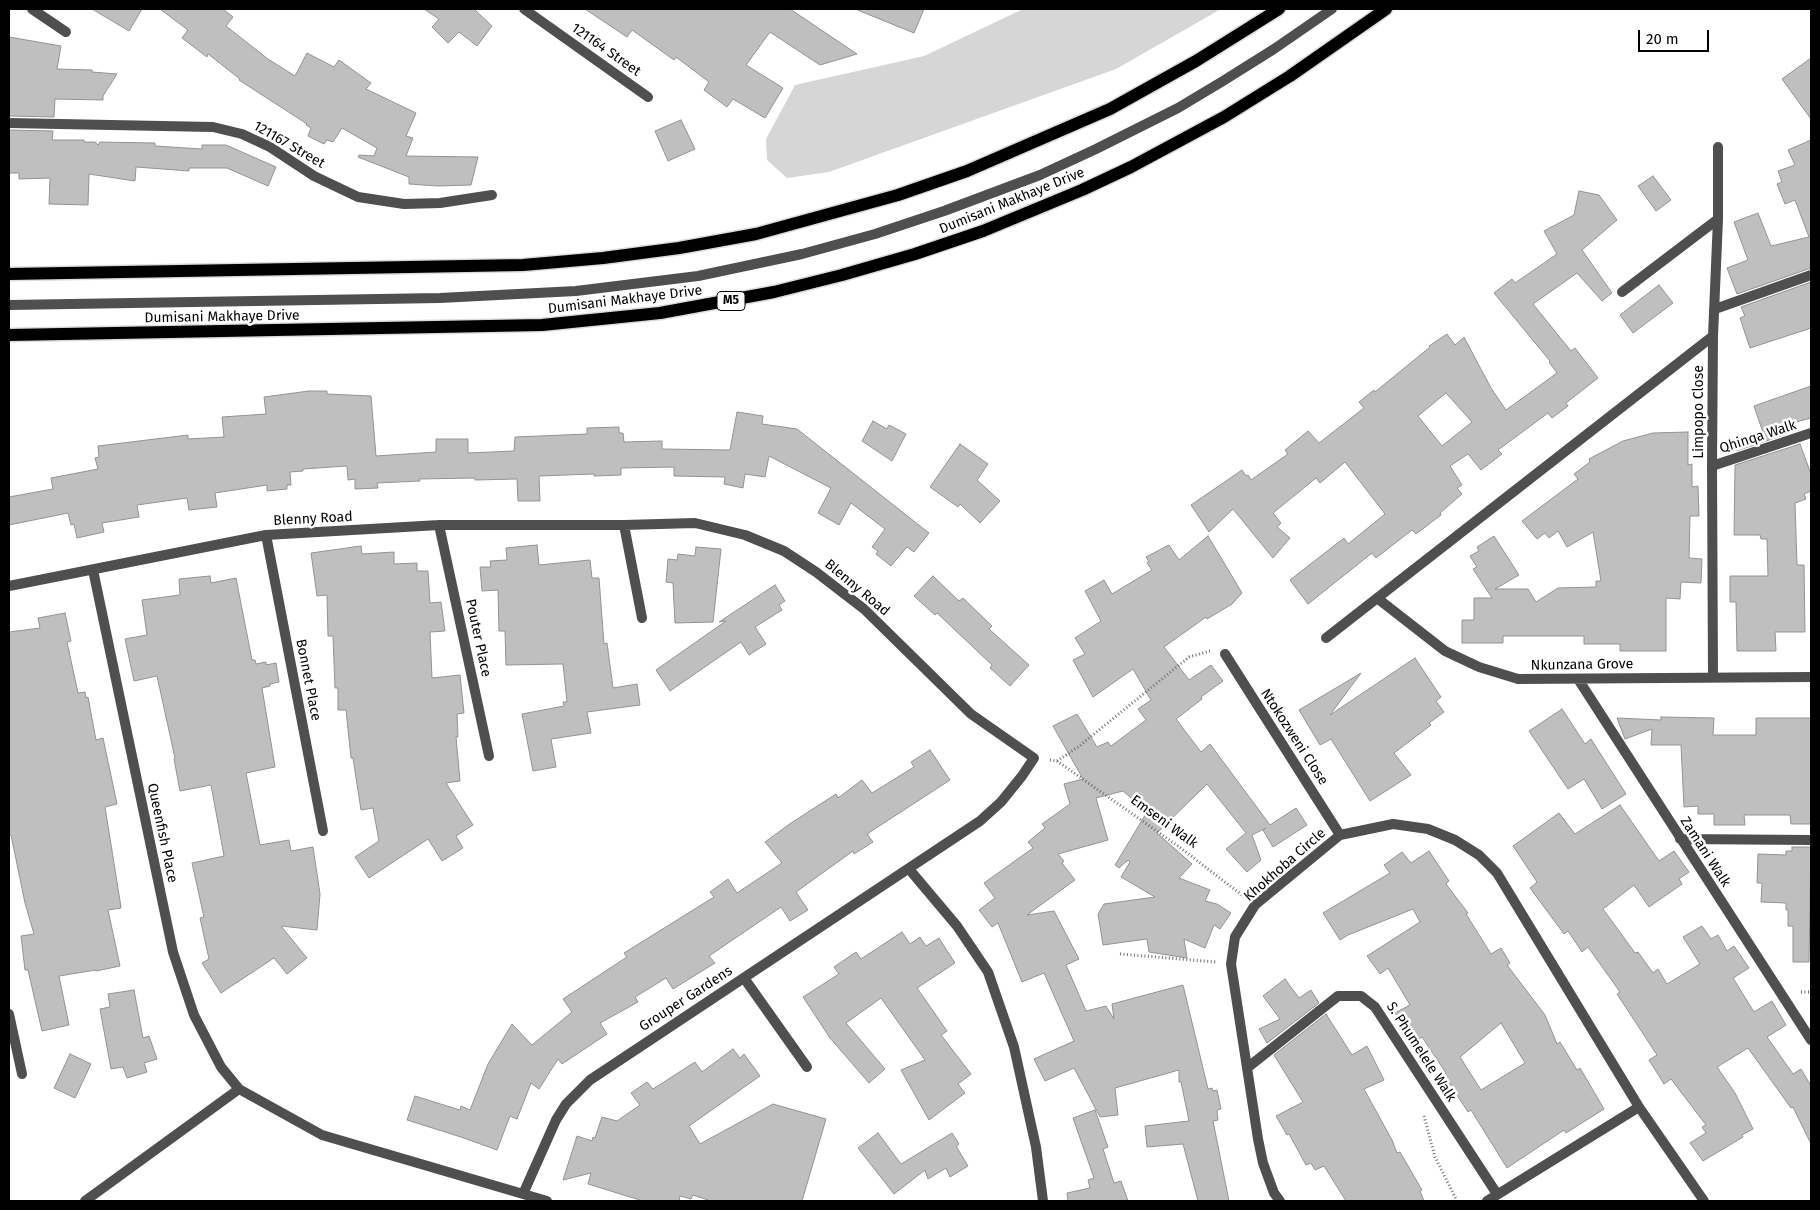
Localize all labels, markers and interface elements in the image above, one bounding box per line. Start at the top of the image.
street label: 121164 Street [568,20,644,80]
scale bar [1640,20,1711,52]
text: 20 m [1646,30,1679,48]
street label: 121167 Street [250,118,328,172]
street label: Dumisani Makhaye Drive [937,164,1087,238]
street label: Dumisani Makhaye Drive [547,282,703,318]
road number: M5 [717,292,745,310]
street label: Dumisani Makhaye Drive [144,307,300,327]
street label: Limpopo Close [1691,365,1707,459]
street label: Qhinqa Walk [1718,417,1798,457]
street label: Blenny Road [273,509,353,529]
street label: Blenny Road [821,556,893,620]
street label: Pouter Place [462,597,494,679]
street label: Bonnet Place [292,638,324,722]
street label: Nkunzana Grove [1531,656,1633,674]
street label: Ntokozweni Close [1257,686,1331,788]
street label: Queenfish Place [143,782,181,884]
street label: Emseni Walk [1127,792,1201,852]
street label: Zamani Walk [1676,814,1734,890]
street label: Khokhoba Circle [1241,825,1329,905]
street label: Grouper Gardens [636,963,736,1035]
street label: S. Phumelele Walk [1383,999,1459,1105]

